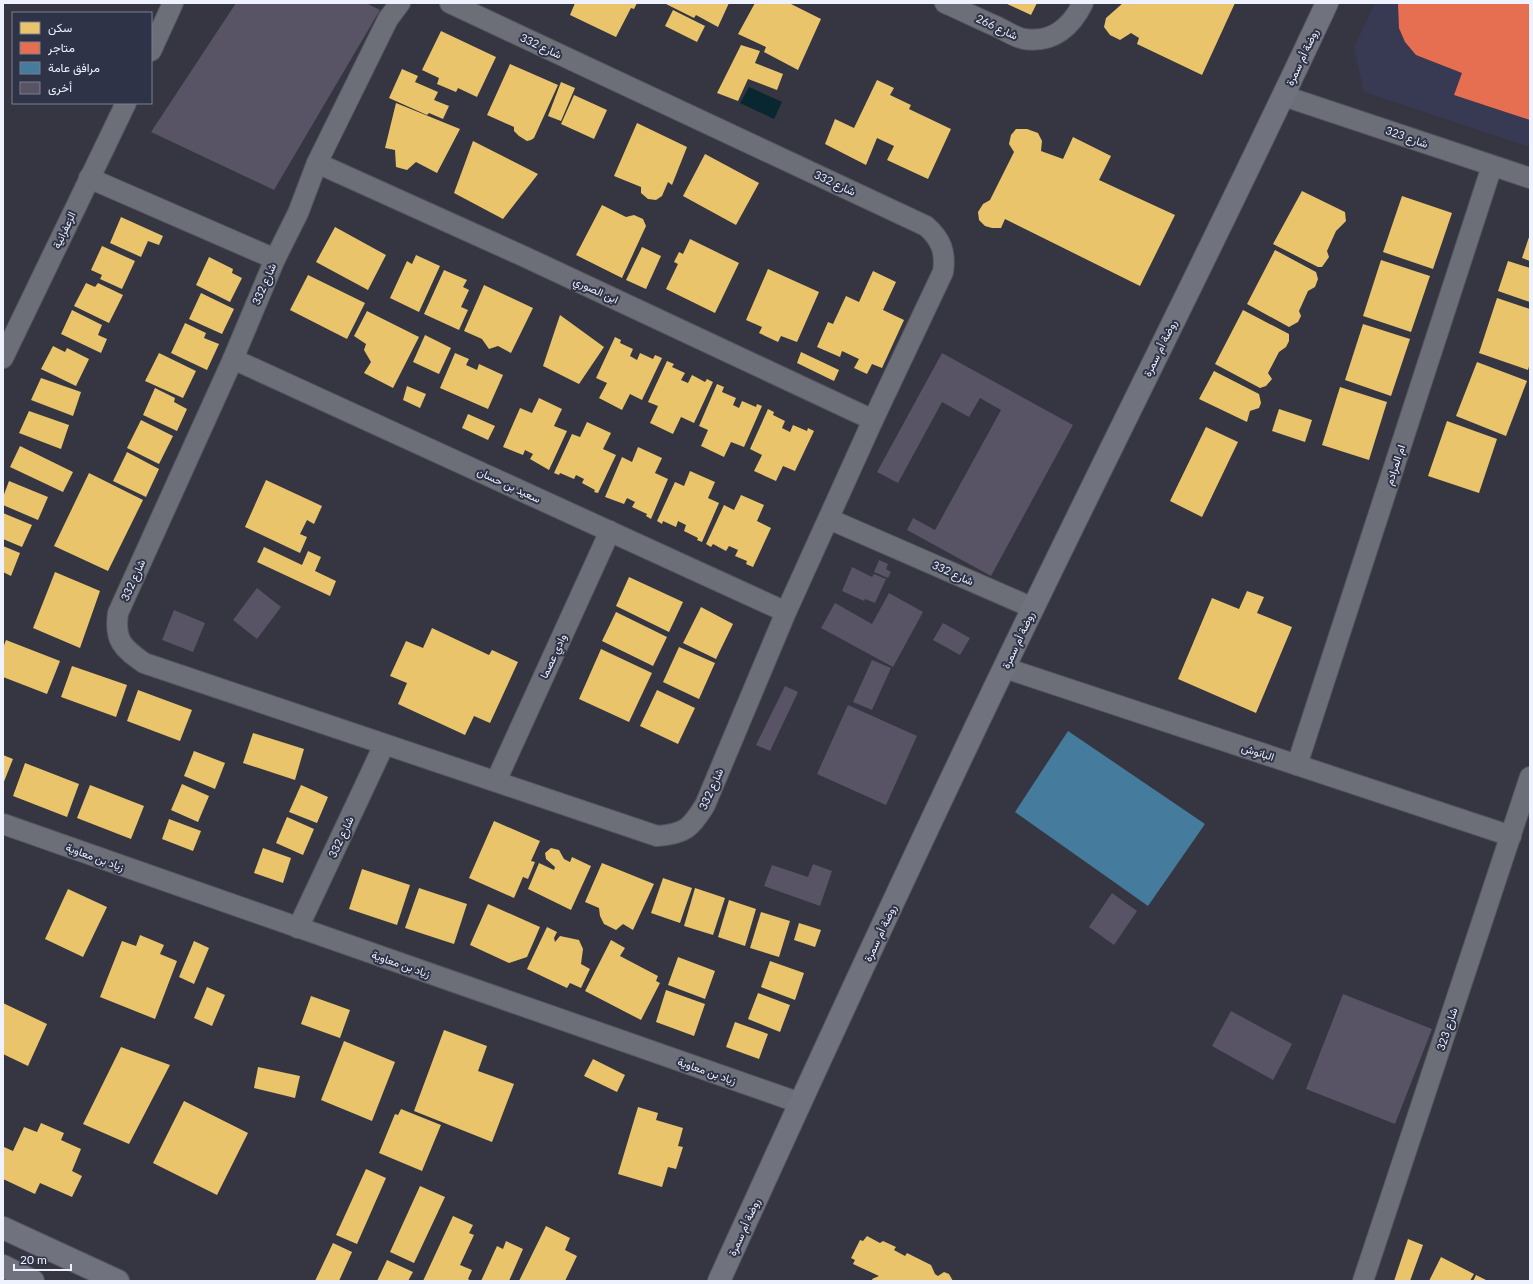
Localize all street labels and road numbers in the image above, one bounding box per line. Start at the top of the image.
street label: شارع 266 [974,11,1020,44]
street label: روضة أم سمرة [1283,26,1322,88]
street label: شارع 332 [518,30,564,63]
street label: شارع 323 [1384,123,1430,152]
street label: شارع 332 [812,167,858,200]
street label: الزعفرانية [49,209,79,251]
street label: شارع 332 [249,261,280,307]
street label: ابن الصوري [570,273,621,309]
street label: روضة أم سمرة [1140,317,1181,379]
street label: ام المرادم [1382,443,1409,487]
street label: سعيد بن حسان [475,464,543,506]
street label: شارع 332 [118,557,149,603]
street label: شارع 332 [930,558,976,589]
street label: روضة أم سمرة [999,609,1038,671]
street label: وادي عصما [537,631,572,682]
street label: البانوش [1240,740,1276,764]
street label: شارع 332 [696,766,727,812]
street label: شارع 332 [325,814,358,860]
street label: زياد بن معاوية [64,840,126,874]
street label: روضة أم سمرة [861,902,900,964]
street label: زياد بن معاوية [370,947,432,981]
street label: شارع 323 [1434,1006,1462,1052]
street label: زياد بن معاوية [676,1054,738,1088]
street label: روضة أم سمرة [725,1196,764,1258]

